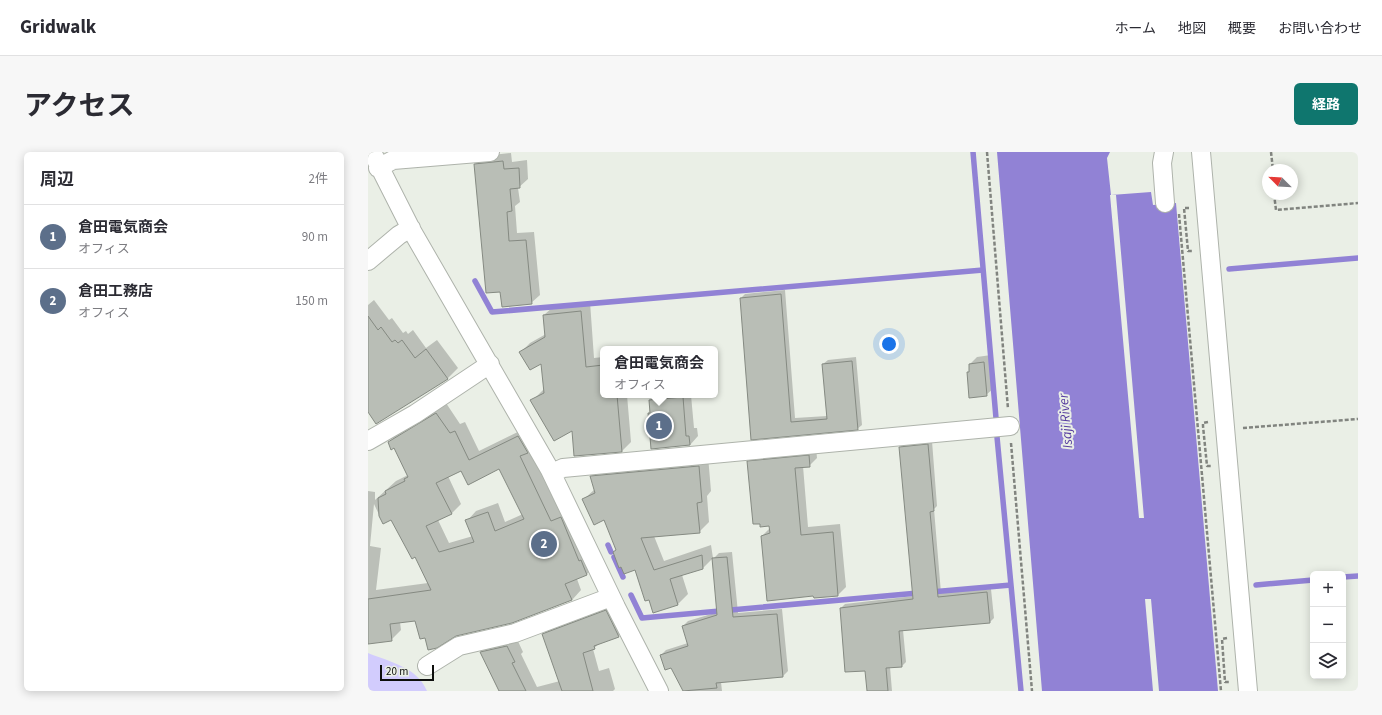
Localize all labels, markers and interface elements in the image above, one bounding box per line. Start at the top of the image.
text: Gridwalk [20,14,96,41]
text: ホーム [1114,19,1156,39]
text: 地図 [1178,19,1206,39]
text: 概要 [1228,19,1256,39]
text: お問い合わせ [1278,19,1362,39]
button: 経路 [1294,83,1358,125]
text: アクセス [24,86,135,126]
north arrow [1262,164,1298,200]
text: 周辺 [40,168,74,192]
text: 2件 [309,170,328,188]
text: 倉田電気商会 [78,217,168,238]
text: 1 [50,228,56,246]
text: 90 m [302,228,328,246]
text: オフィス [78,240,130,258]
text: 倉田工務店 [78,281,153,302]
text: 2 [50,292,56,310]
text: 150 m [295,292,328,310]
text: オフィス [78,304,130,322]
your location [879,334,899,354]
popup [600,346,718,398]
text: 倉田電気商会 [614,353,704,374]
text: オフィス [614,376,666,394]
water label: Isaji River [1054,391,1078,449]
pin: 1 [646,411,672,441]
pin: 2 [531,529,557,559]
map controls [1310,571,1346,679]
button: + [1310,571,1346,607]
button: − [1310,607,1346,643]
button: layers [1310,643,1346,679]
scale bar [380,663,434,682]
text: 20 m [386,664,408,679]

